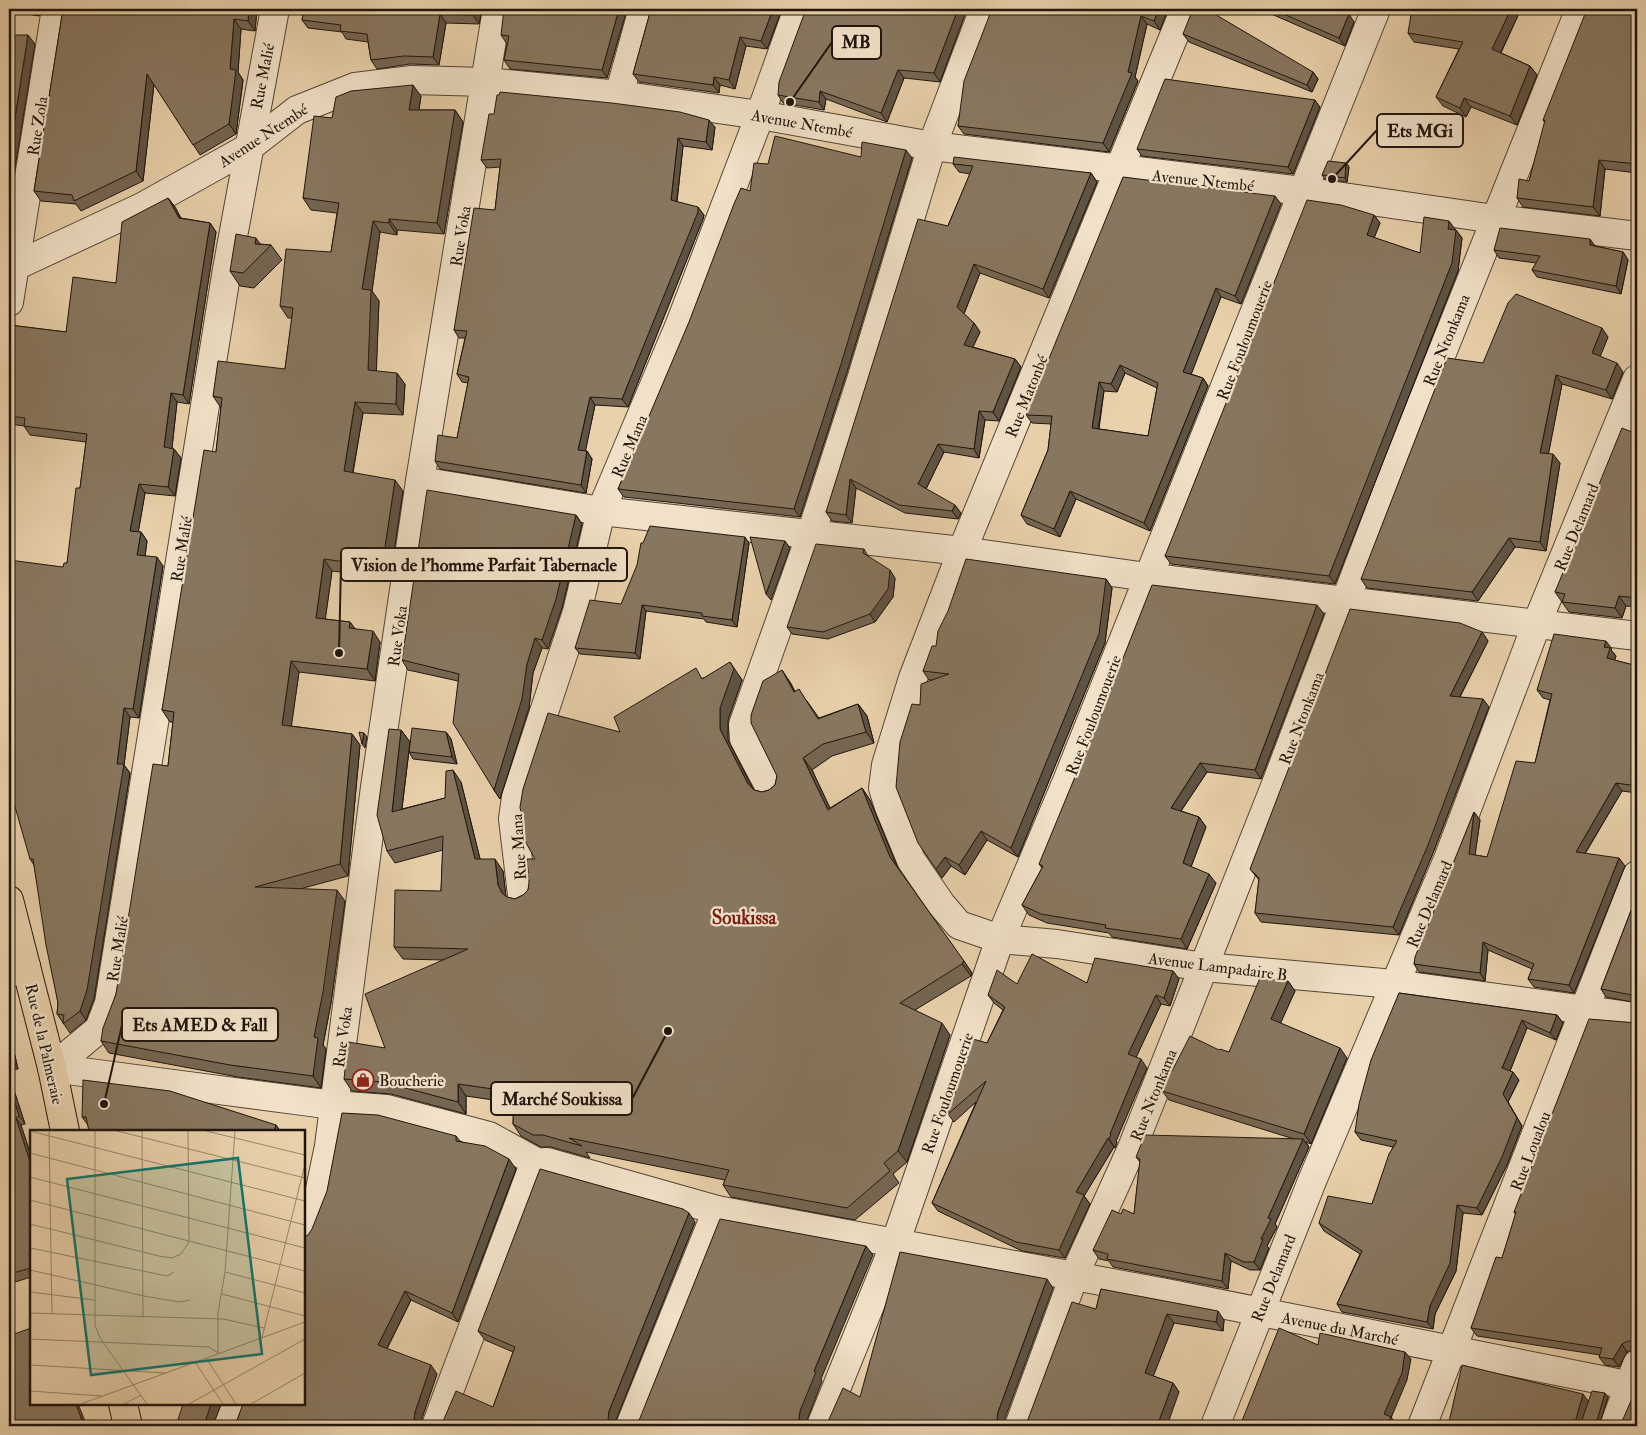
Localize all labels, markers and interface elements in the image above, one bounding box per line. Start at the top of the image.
callout: MB [832,26,881,59]
text: MB [840,31,871,54]
street label: Rue Malié [247,41,279,111]
street label: Rue Zola [23,95,53,157]
street label: Avenue Ntembé [214,99,312,173]
street label: Avenue Ntembé [749,105,854,143]
callout: Ets MGi [1377,114,1463,147]
text: Ets MGi [1387,120,1453,143]
street label: Avenue Ntembé [1150,166,1255,196]
street label: Rue Voka [446,204,476,268]
street label: Rue Fouloumouerie [1213,277,1277,403]
street label: Rue Ntonkama [1419,291,1475,389]
street label: Rue Matonbé [1001,352,1053,441]
street label: Rue Mana [608,412,652,481]
street label: Rue Delamard [1550,481,1604,574]
street label: Rue Malié [167,514,197,584]
callout: Vision de l'homme Parfait Tabernacle [341,548,627,581]
text: Vision de l'homme Parfait Tabernacle [350,554,618,577]
street label: Rue Voka [384,604,412,668]
street label: Rue Fouloumouerie [1062,652,1126,778]
street label: Rue Ntonkama [1275,669,1329,768]
street label: Rue Mana [507,813,531,881]
street label: Rue Delamard [1403,858,1457,951]
district label: Soukissa [712,906,777,930]
street label: Rue Malié [103,914,133,984]
street label: Avenue Lampadaire B [1146,948,1289,986]
street label: Rue de la Palmeraie [20,982,68,1107]
street label: Rue Voka [329,1005,357,1069]
callout: Ets AMED & Fall [122,1008,278,1041]
text: Ets AMED & Fall [132,1014,268,1037]
street label: Rue Fouloumouerie [918,1030,978,1157]
street label: Rue Ntonkama [1126,1046,1182,1144]
shop icon: Boucherie [351,1068,375,1092]
place label: Boucherie [379,1071,444,1091]
callout: Marché Soukissa [491,1082,632,1115]
text: Marché Soukissa [501,1088,623,1111]
street label: Rue Loualou [1507,1109,1555,1194]
inset map [30,1130,305,1405]
street label: Rue Delamard [1247,1232,1301,1325]
street label: Avenue du Marché [1279,1308,1400,1350]

